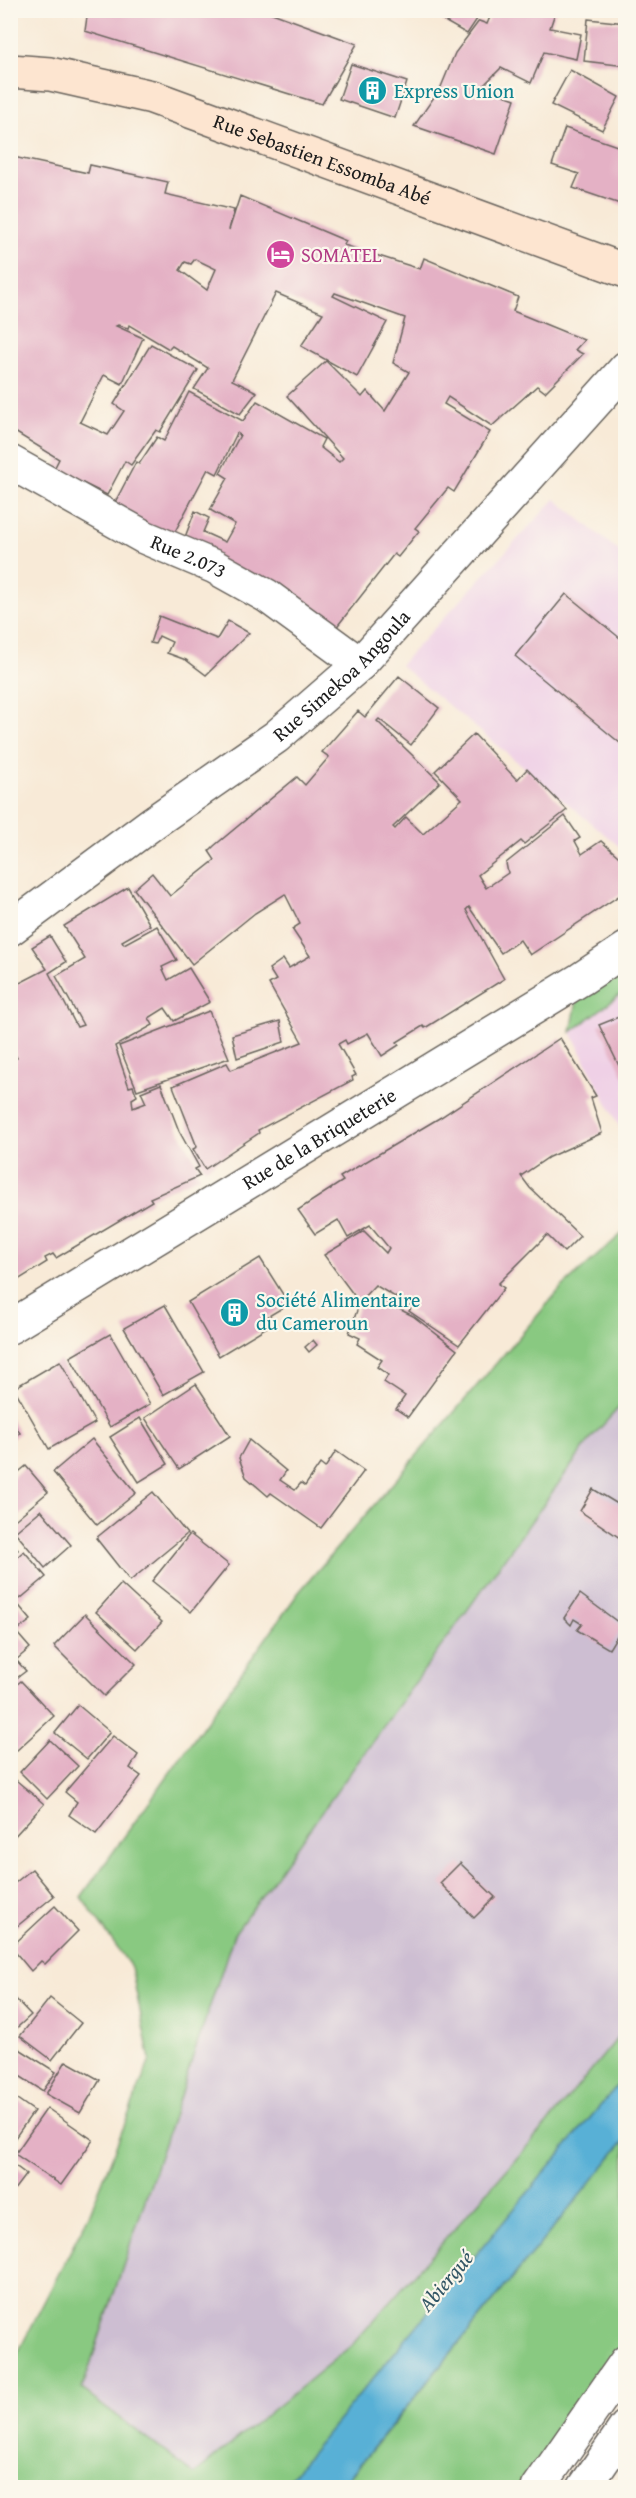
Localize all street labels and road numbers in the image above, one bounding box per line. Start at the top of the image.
street label: Rue Sebastien Essomba Abé [210,106,435,212]
street label: Rue 2.073 [147,527,232,585]
street label: Rue Simekoa Angoula [266,602,417,748]
street label: Rue de la Briqueterie [236,1080,401,1196]

